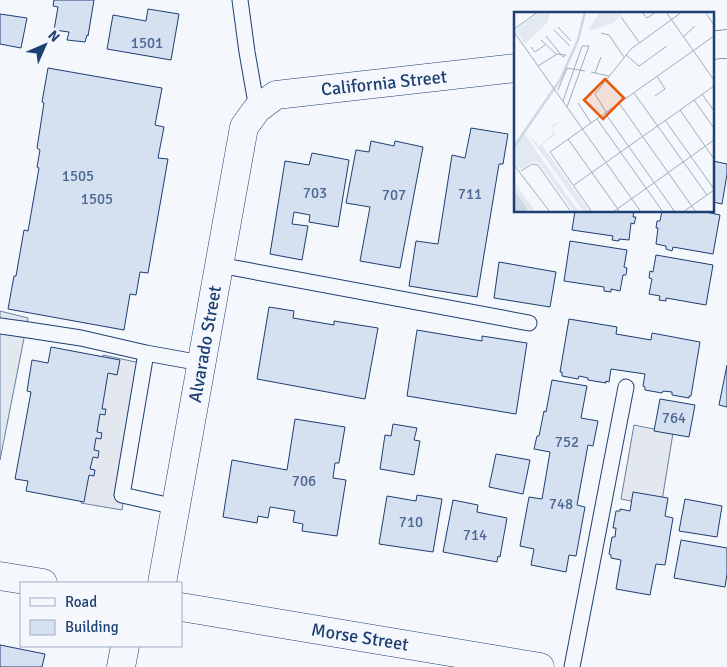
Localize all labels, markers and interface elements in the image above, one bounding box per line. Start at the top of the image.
inset map [514,12,714,212]
north arrow [20,20,70,70]
text: N [44,27,63,46]
house number: 1501 [131,34,163,52]
street label: California Street [320,65,448,101]
house number: 1505 [62,167,94,185]
house number: 703 [303,184,327,202]
house number: 711 [458,185,482,203]
house number: 707 [382,186,406,204]
house number: 1505 [81,190,113,208]
street label: Alvarado Street [184,284,226,404]
house number: 764 [662,409,686,427]
house number: 752 [555,433,579,451]
house number: 706 [292,472,316,490]
house number: 748 [549,495,573,513]
house number: 710 [399,513,423,531]
house number: 714 [463,526,487,544]
legend [20,582,182,647]
text: Road [65,593,97,611]
text: Building [65,618,119,636]
street label: Morse Street [310,618,410,656]

